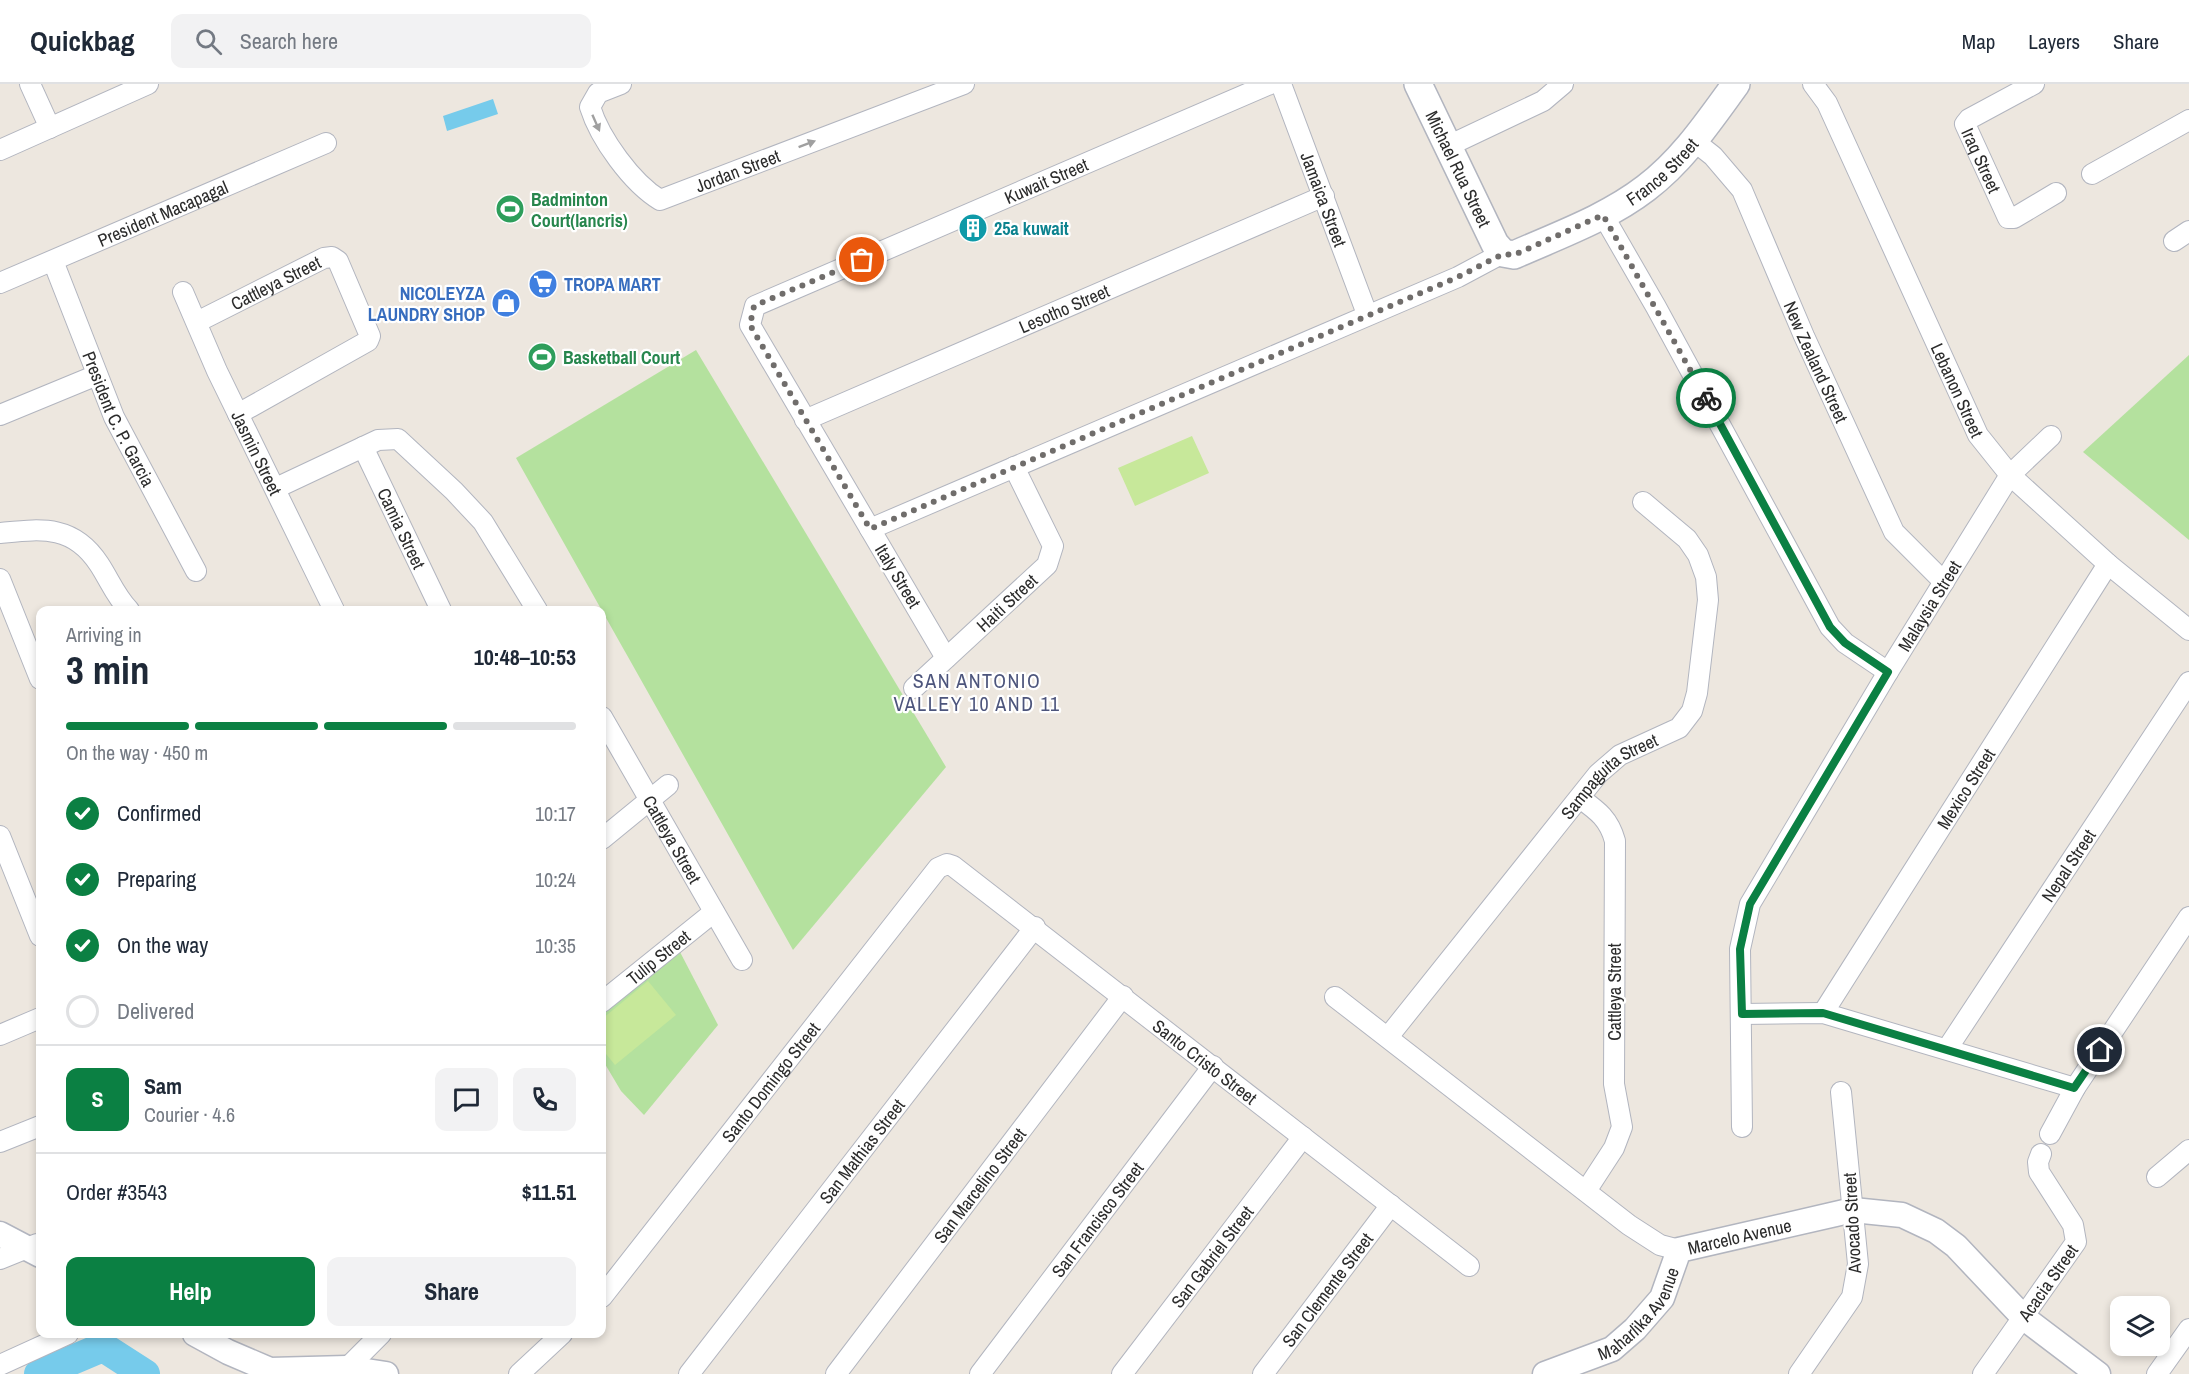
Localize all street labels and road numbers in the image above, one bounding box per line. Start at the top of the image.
street label: Michael Rua Street [1420,106,1497,231]
street label: Iraq Street [1956,124,2007,197]
street label: France Street [1621,133,1703,211]
street label: Jordan Street [692,143,783,198]
street label: Jamaica Street [1295,148,1353,250]
street label: Kuwait Street [1000,151,1092,210]
street label: President Macapagal [94,174,232,252]
street label: Cattleya Street [226,249,325,316]
street label: Lesotho Street [1015,278,1113,339]
street label: New Zealand Street [1778,297,1854,426]
street label: Lebanon Street [1925,339,1990,441]
street label: President C. P. Garcia [77,347,161,491]
street label: Jasmin Street [226,406,288,499]
street label: Camia Street [372,484,432,573]
street label: Italy Street [869,539,927,613]
street label: Malaysia Street [1891,556,1967,656]
street label: Haiti Street [971,568,1042,637]
street label: Sampaguita Street [1554,727,1662,824]
street label: Mexico Street [1931,743,2001,834]
street label: Cattleya Street [637,791,708,888]
street label: Nepal Street [2035,824,2101,907]
street label: Tulip Street [621,924,695,990]
street label: Cattleya Street [1602,943,1627,1041]
street label: Santo Cristo Street [1148,1013,1262,1110]
street label: Santo Domingo Street [715,1017,825,1147]
street label: San Mathias Street [813,1093,910,1209]
street label: San Marcelino Street [927,1122,1031,1248]
street label: San Francisco Street [1045,1156,1149,1282]
street label: Avocado Street [1837,1172,1867,1275]
street label: San Gabriel Street [1165,1200,1259,1313]
street label: Marcelo Avenue [1685,1212,1794,1260]
street label: San Clemente Street [1276,1227,1378,1352]
street label: Acacia Street [2011,1239,2083,1327]
street label: Maharlika Avenue [1594,1264,1684,1366]

